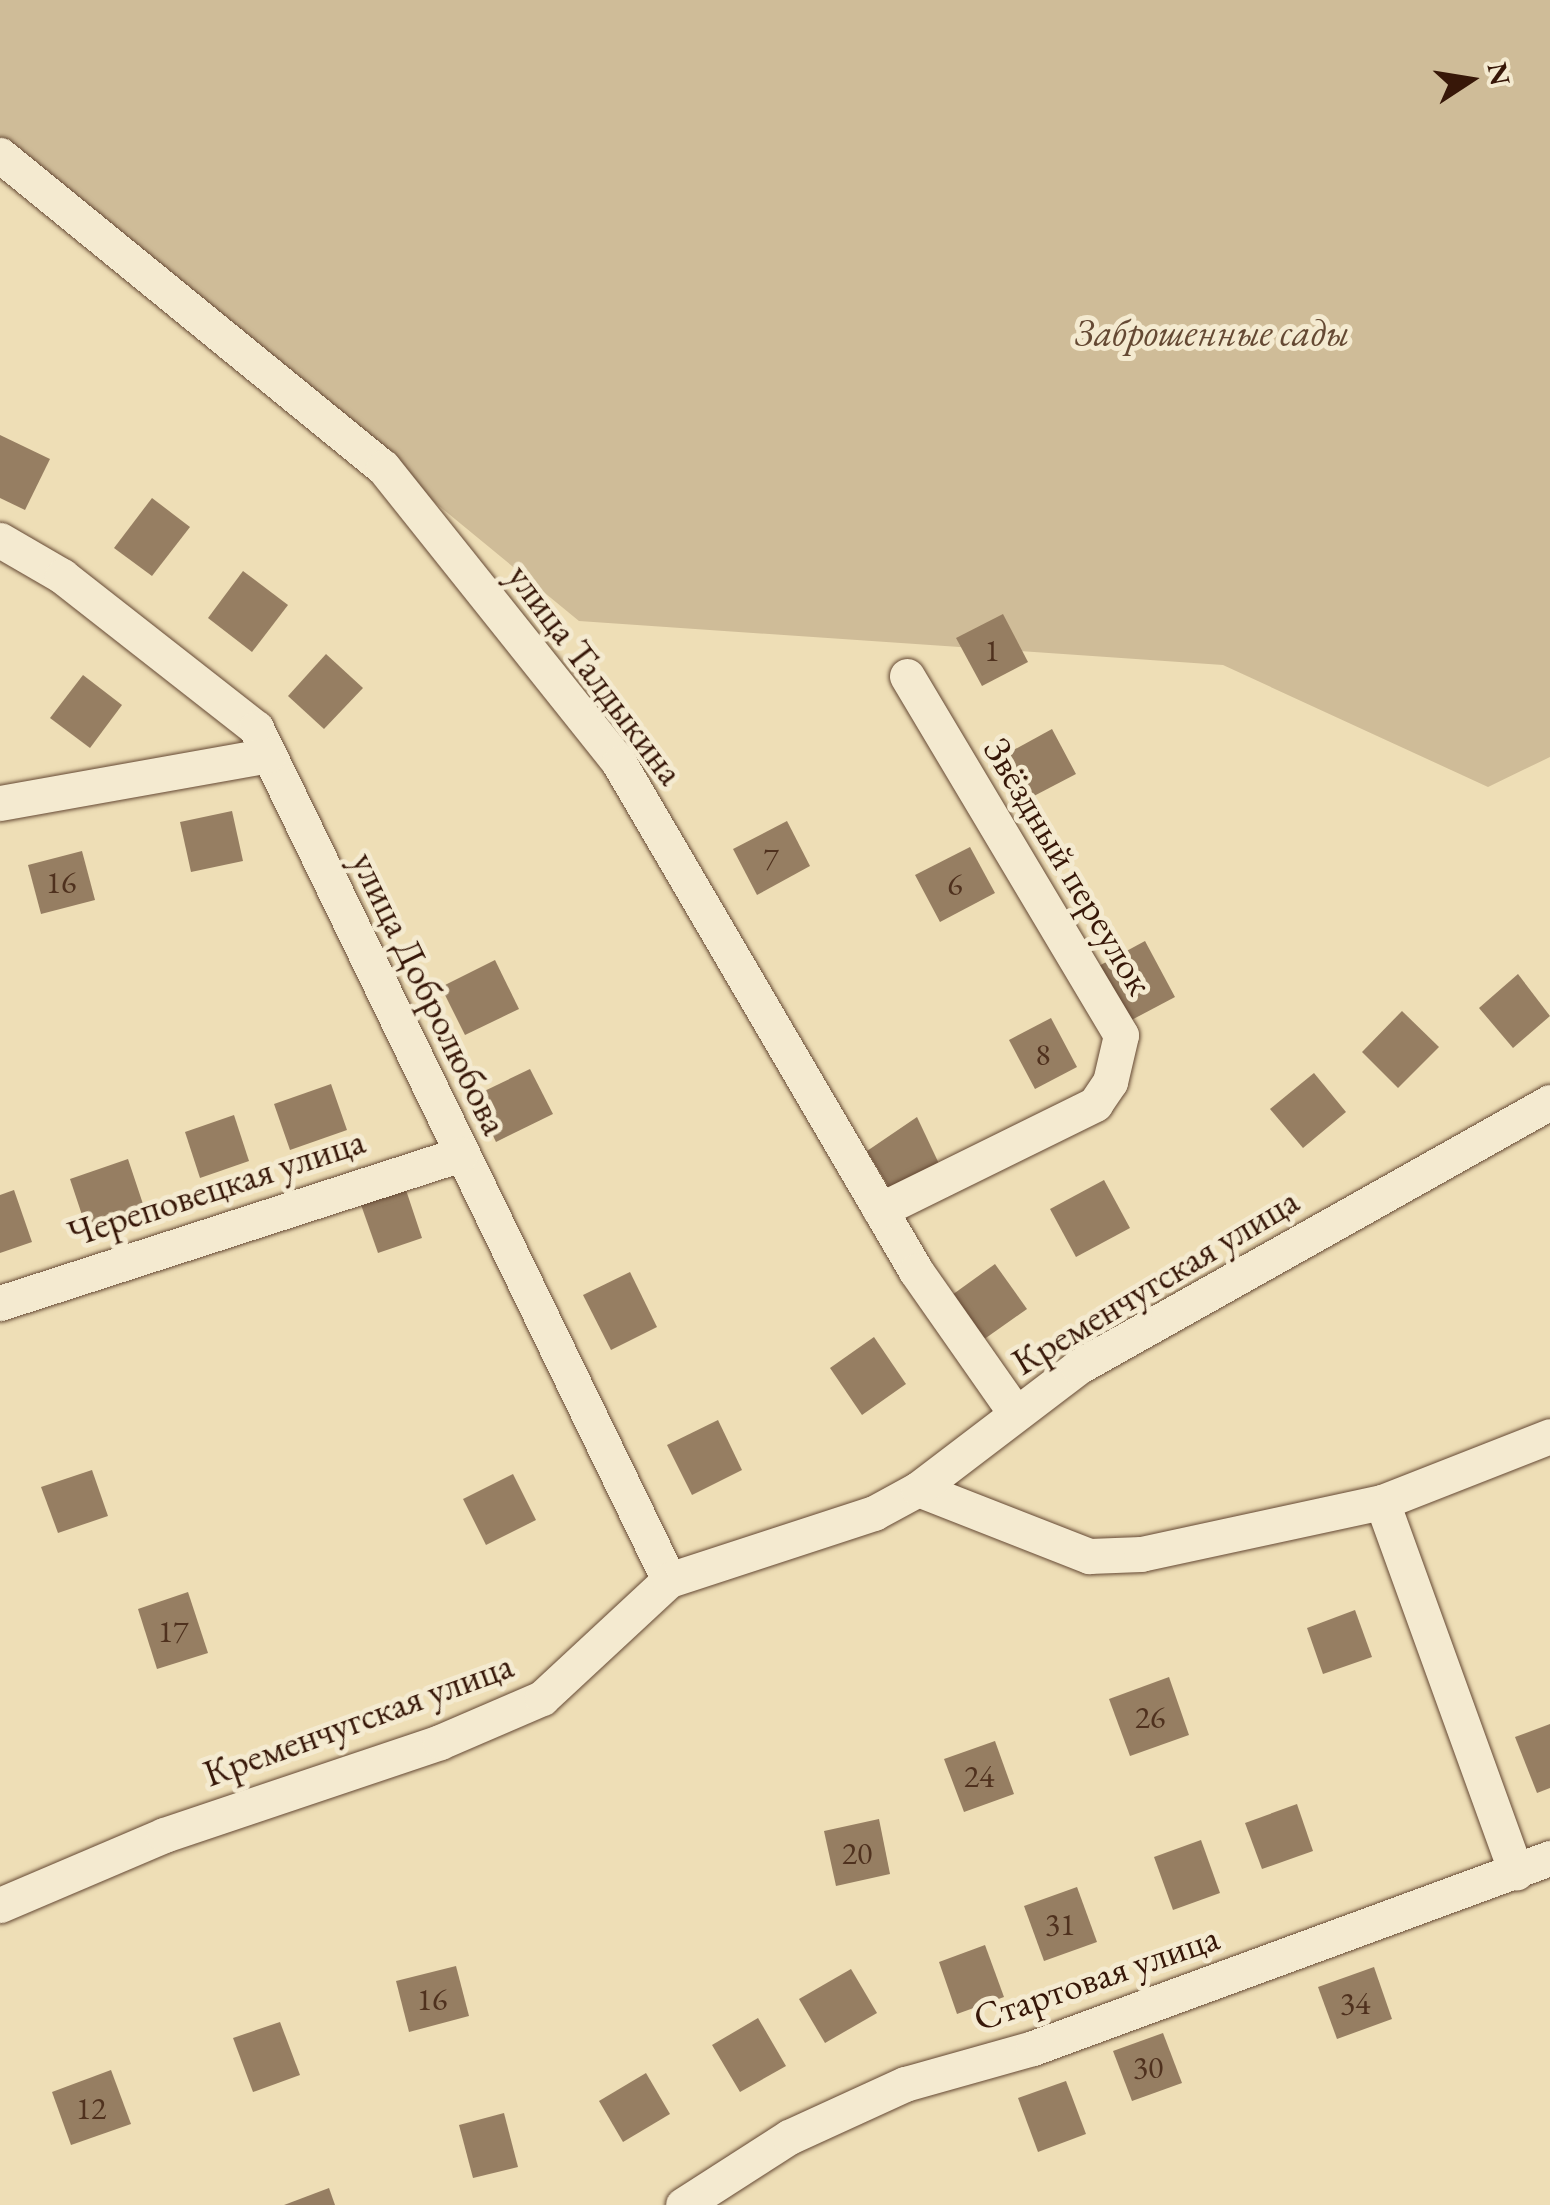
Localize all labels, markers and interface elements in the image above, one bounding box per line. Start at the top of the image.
north arrow [1420,30,1520,130]
text: N [1479,59,1519,89]
park label: Заброшенные сады [1074,309,1350,355]
street label: улица Талдыкина [498,554,694,794]
house number: 1 [984,631,1000,669]
street label: Звёздный переулок [974,729,1164,1003]
house number: 7 [763,839,779,877]
street label: улица Добролюбова [342,844,518,1142]
house number: 16 [46,863,76,901]
house number: 6 [947,865,963,903]
house number: 8 [1035,1035,1051,1073]
street label: Череповецкая улица [62,1117,370,1257]
street label: Кременчугская улица [1003,1177,1307,1385]
house number: 17 [158,1612,188,1650]
street label: Кременчугская улица [197,1642,519,1796]
house number: 26 [1135,1698,1165,1736]
house number: 24 [964,1757,994,1795]
house number: 20 [842,1834,872,1872]
house number: 31 [1045,1905,1075,1943]
street label: Стартовая улица [967,1914,1225,2040]
house number: 16 [417,1980,447,2018]
house number: 34 [1340,1984,1370,2022]
house number: 30 [1133,2048,1163,2086]
house number: 12 [76,2089,106,2127]

